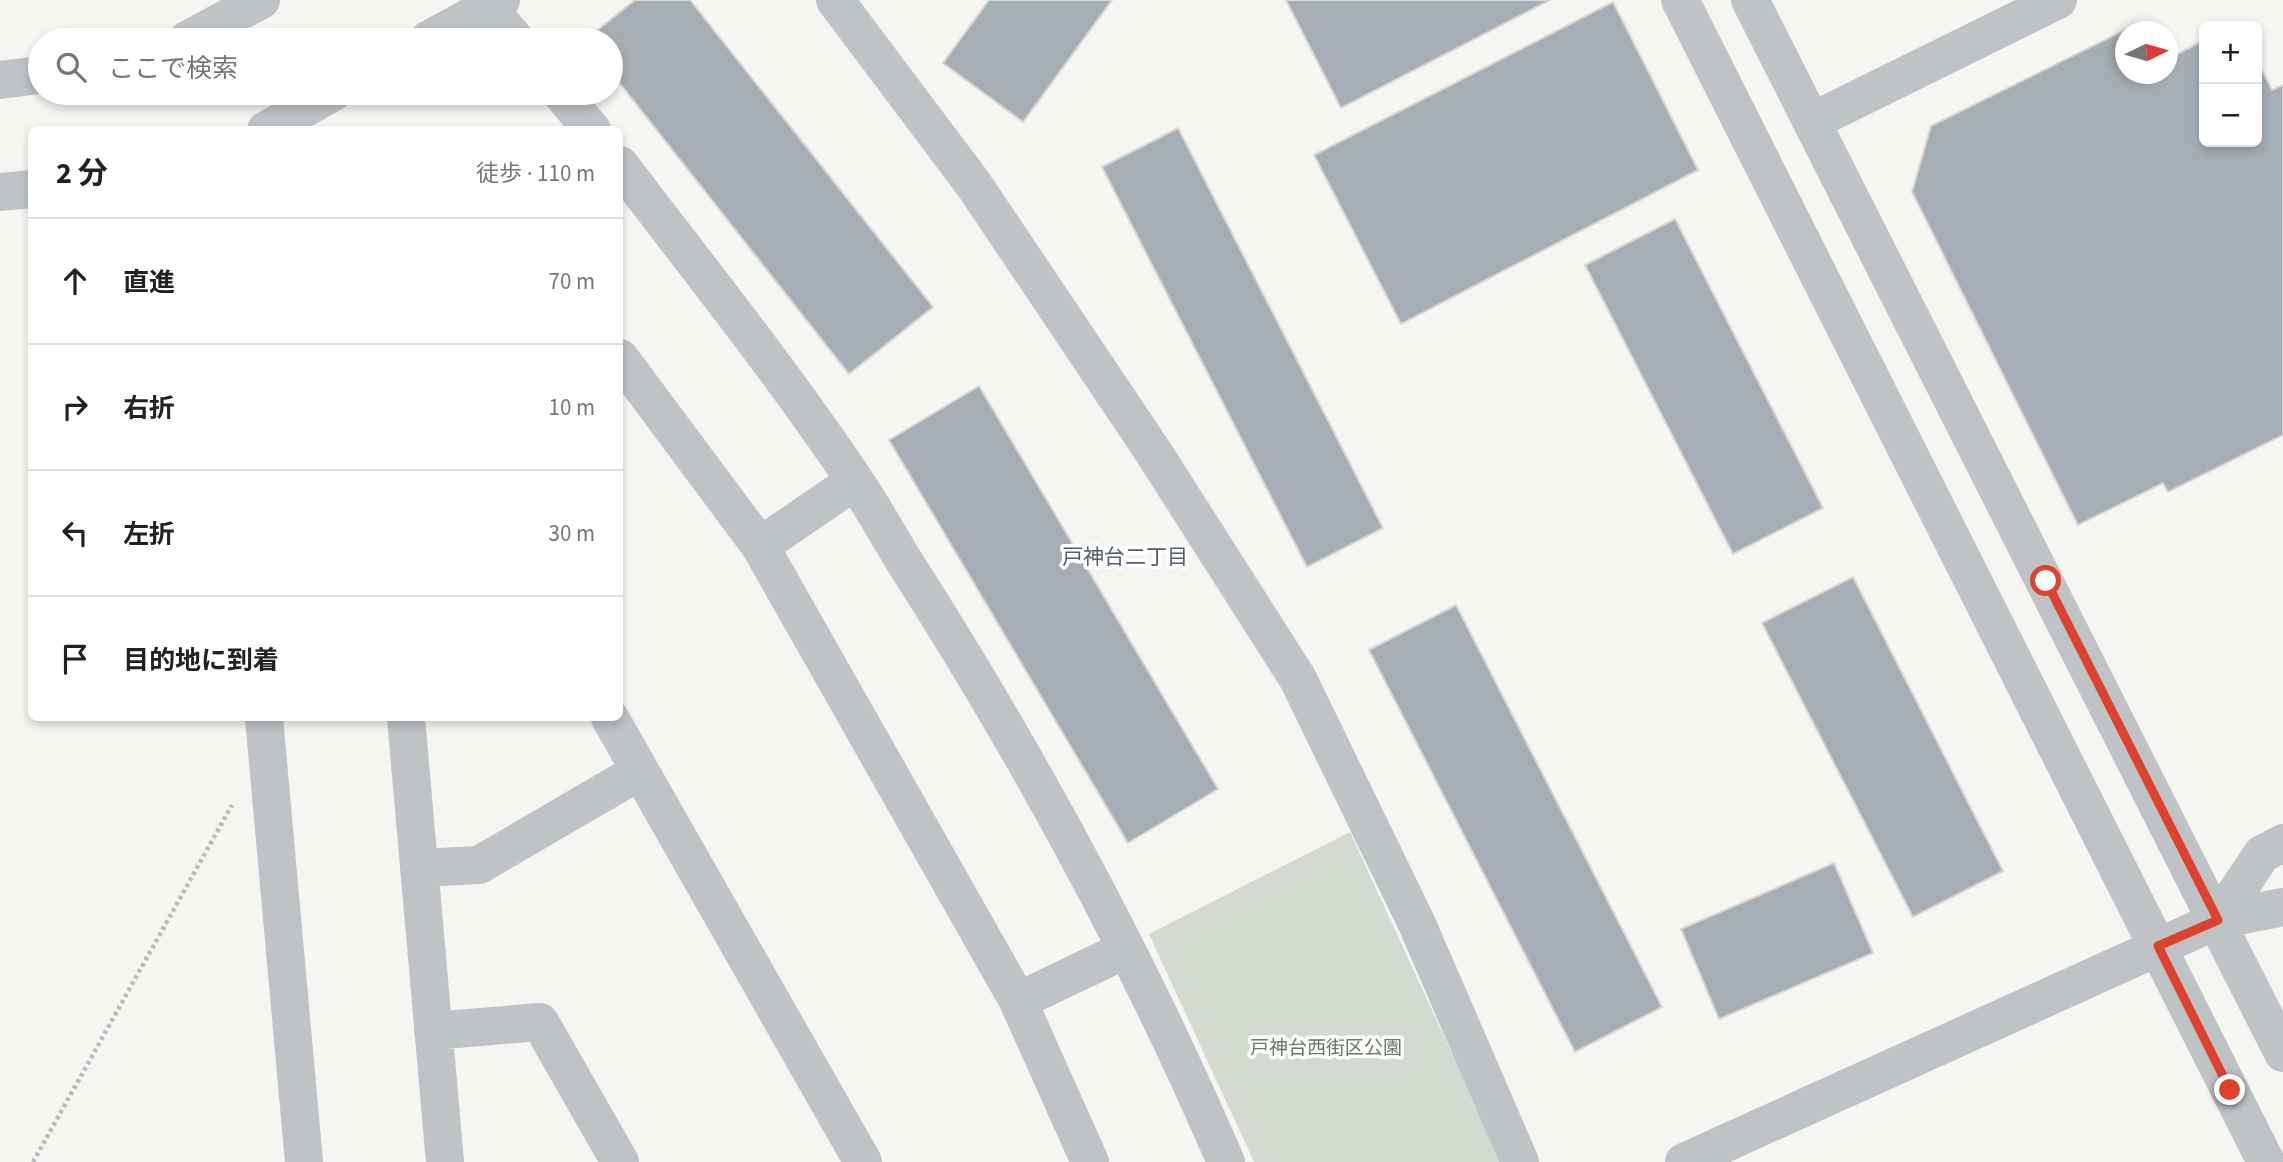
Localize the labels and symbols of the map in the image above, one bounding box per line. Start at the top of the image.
north arrow [2115,21,2178,84]
district label: 戸神台二丁目 [1062,542,1188,572]
route start [2030,565,2061,596]
park label: 戸神台西街区公園 [1250,1035,1402,1062]
route end [2214,1074,2245,1105]

